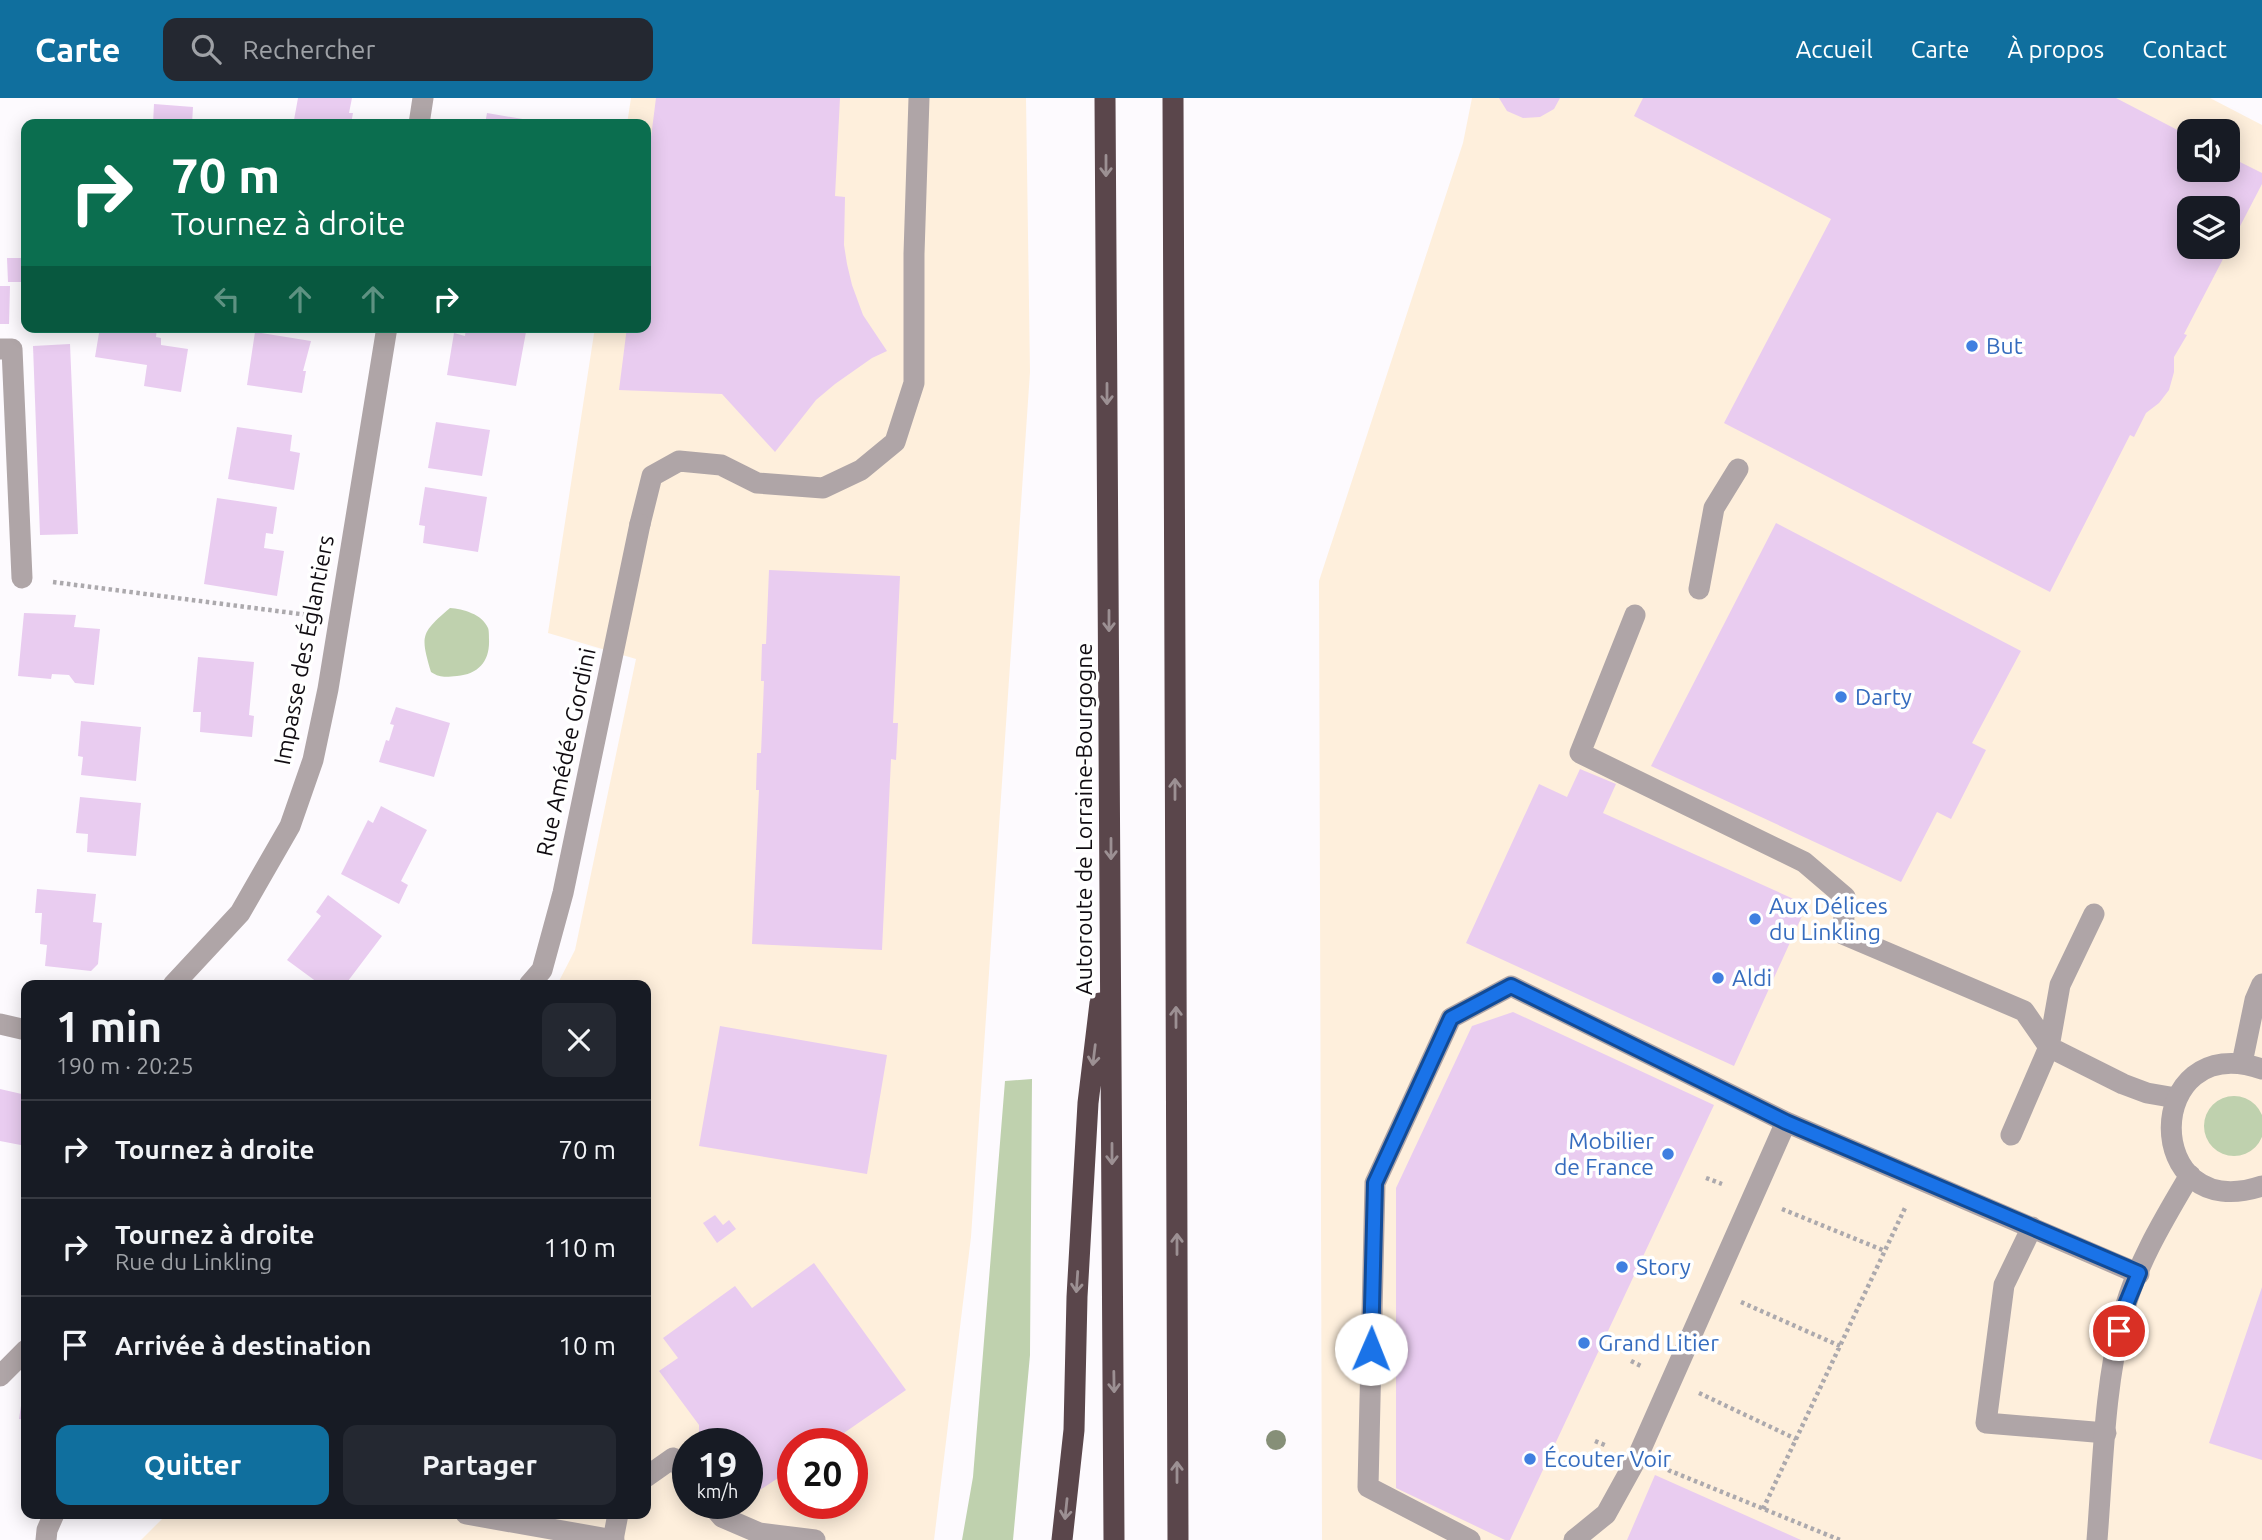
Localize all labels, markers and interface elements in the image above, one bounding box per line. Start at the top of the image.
search box [163,18,653,81]
icon: search [187,30,225,68]
text: Carte [35,31,121,68]
text: Rechercher [243,35,375,64]
text: Accueil [1796,36,1873,63]
text: Carte [1911,36,1970,63]
text: À propos [2008,36,2104,63]
text: Contact [2142,36,2227,63]
map controls [2177,119,2240,259]
button: sound [2177,119,2240,182]
icon: right [56,147,147,238]
text: 70 m [171,147,280,202]
one-way arrow [1099,154,1113,177]
button: layers [2177,196,2240,259]
text: Tournez à droite [171,205,406,241]
icon: left [208,280,246,318]
icon: ahead [281,280,319,318]
icon: ahead [354,280,392,318]
icon: right [427,280,465,318]
place label: But [1986,333,2023,358]
marker: But [1964,338,1980,354]
one-way arrow [1100,382,1114,405]
street label: Impasse des Églantiers [268,533,338,767]
one-way arrow [1102,609,1116,632]
street label: Autoroute de Lorraine-Bourgogne [1071,643,1096,995]
street label: Rue Amédée Gordini [531,646,600,858]
place label: Darty [1855,684,1912,709]
marker: Darty [1833,689,1849,705]
one-way arrow [1168,778,1182,801]
one-way arrow [1104,837,1118,860]
place label: Aux Délices du Linkling [1769,893,1888,944]
marker: Aux Délices du Linkling [1747,911,1763,927]
place label: Aldi [1732,965,1772,990]
marker: Aldi [1710,970,1726,986]
text: 1 min [56,1003,162,1050]
button: close [542,1003,616,1077]
one-way arrow [1169,1006,1183,1029]
one-way arrow [1088,1043,1101,1066]
text: 190 m · 20:25 [56,1053,194,1078]
place label: Mobilier de France [1554,1128,1654,1179]
icon: right [56,1130,94,1168]
text: Tournez à droite [115,1135,314,1164]
text: 70 m [558,1135,616,1164]
one-way arrow [1105,1143,1119,1166]
marker: Mobilier de France [1660,1146,1676,1162]
text: Tournez à droite [115,1220,314,1249]
icon: right [56,1228,94,1266]
text: 110 m [544,1233,616,1262]
one-way arrow [1170,1233,1184,1256]
text: Rue du Linkling [115,1249,272,1274]
place label: Story [1636,1254,1691,1279]
marker: Story [1614,1259,1630,1275]
one-way arrow [1071,1270,1084,1293]
pin [2089,1301,2149,1361]
position arrow [1334,1312,1408,1386]
icon: arrive [2100,1312,2138,1350]
icon: arrive [56,1326,94,1364]
place label: Grand Litier [1598,1330,1719,1355]
text: Arrivée à destination [115,1331,371,1360]
text: 10 m [558,1331,616,1360]
marker: Grand Litier [1576,1335,1592,1351]
one-way arrow [1107,1370,1121,1393]
button: Quitter [56,1425,329,1505]
button: Partager [343,1425,616,1505]
speed limit sign: 20 [777,1428,868,1519]
text: 19 [698,1444,737,1484]
place label: Écouter Voir [1544,1445,1672,1471]
marker: Écouter Voir [1522,1451,1538,1467]
one-way arrow [1170,1461,1184,1484]
text: km/h [697,1481,738,1501]
one-way arrow [1059,1497,1072,1520]

